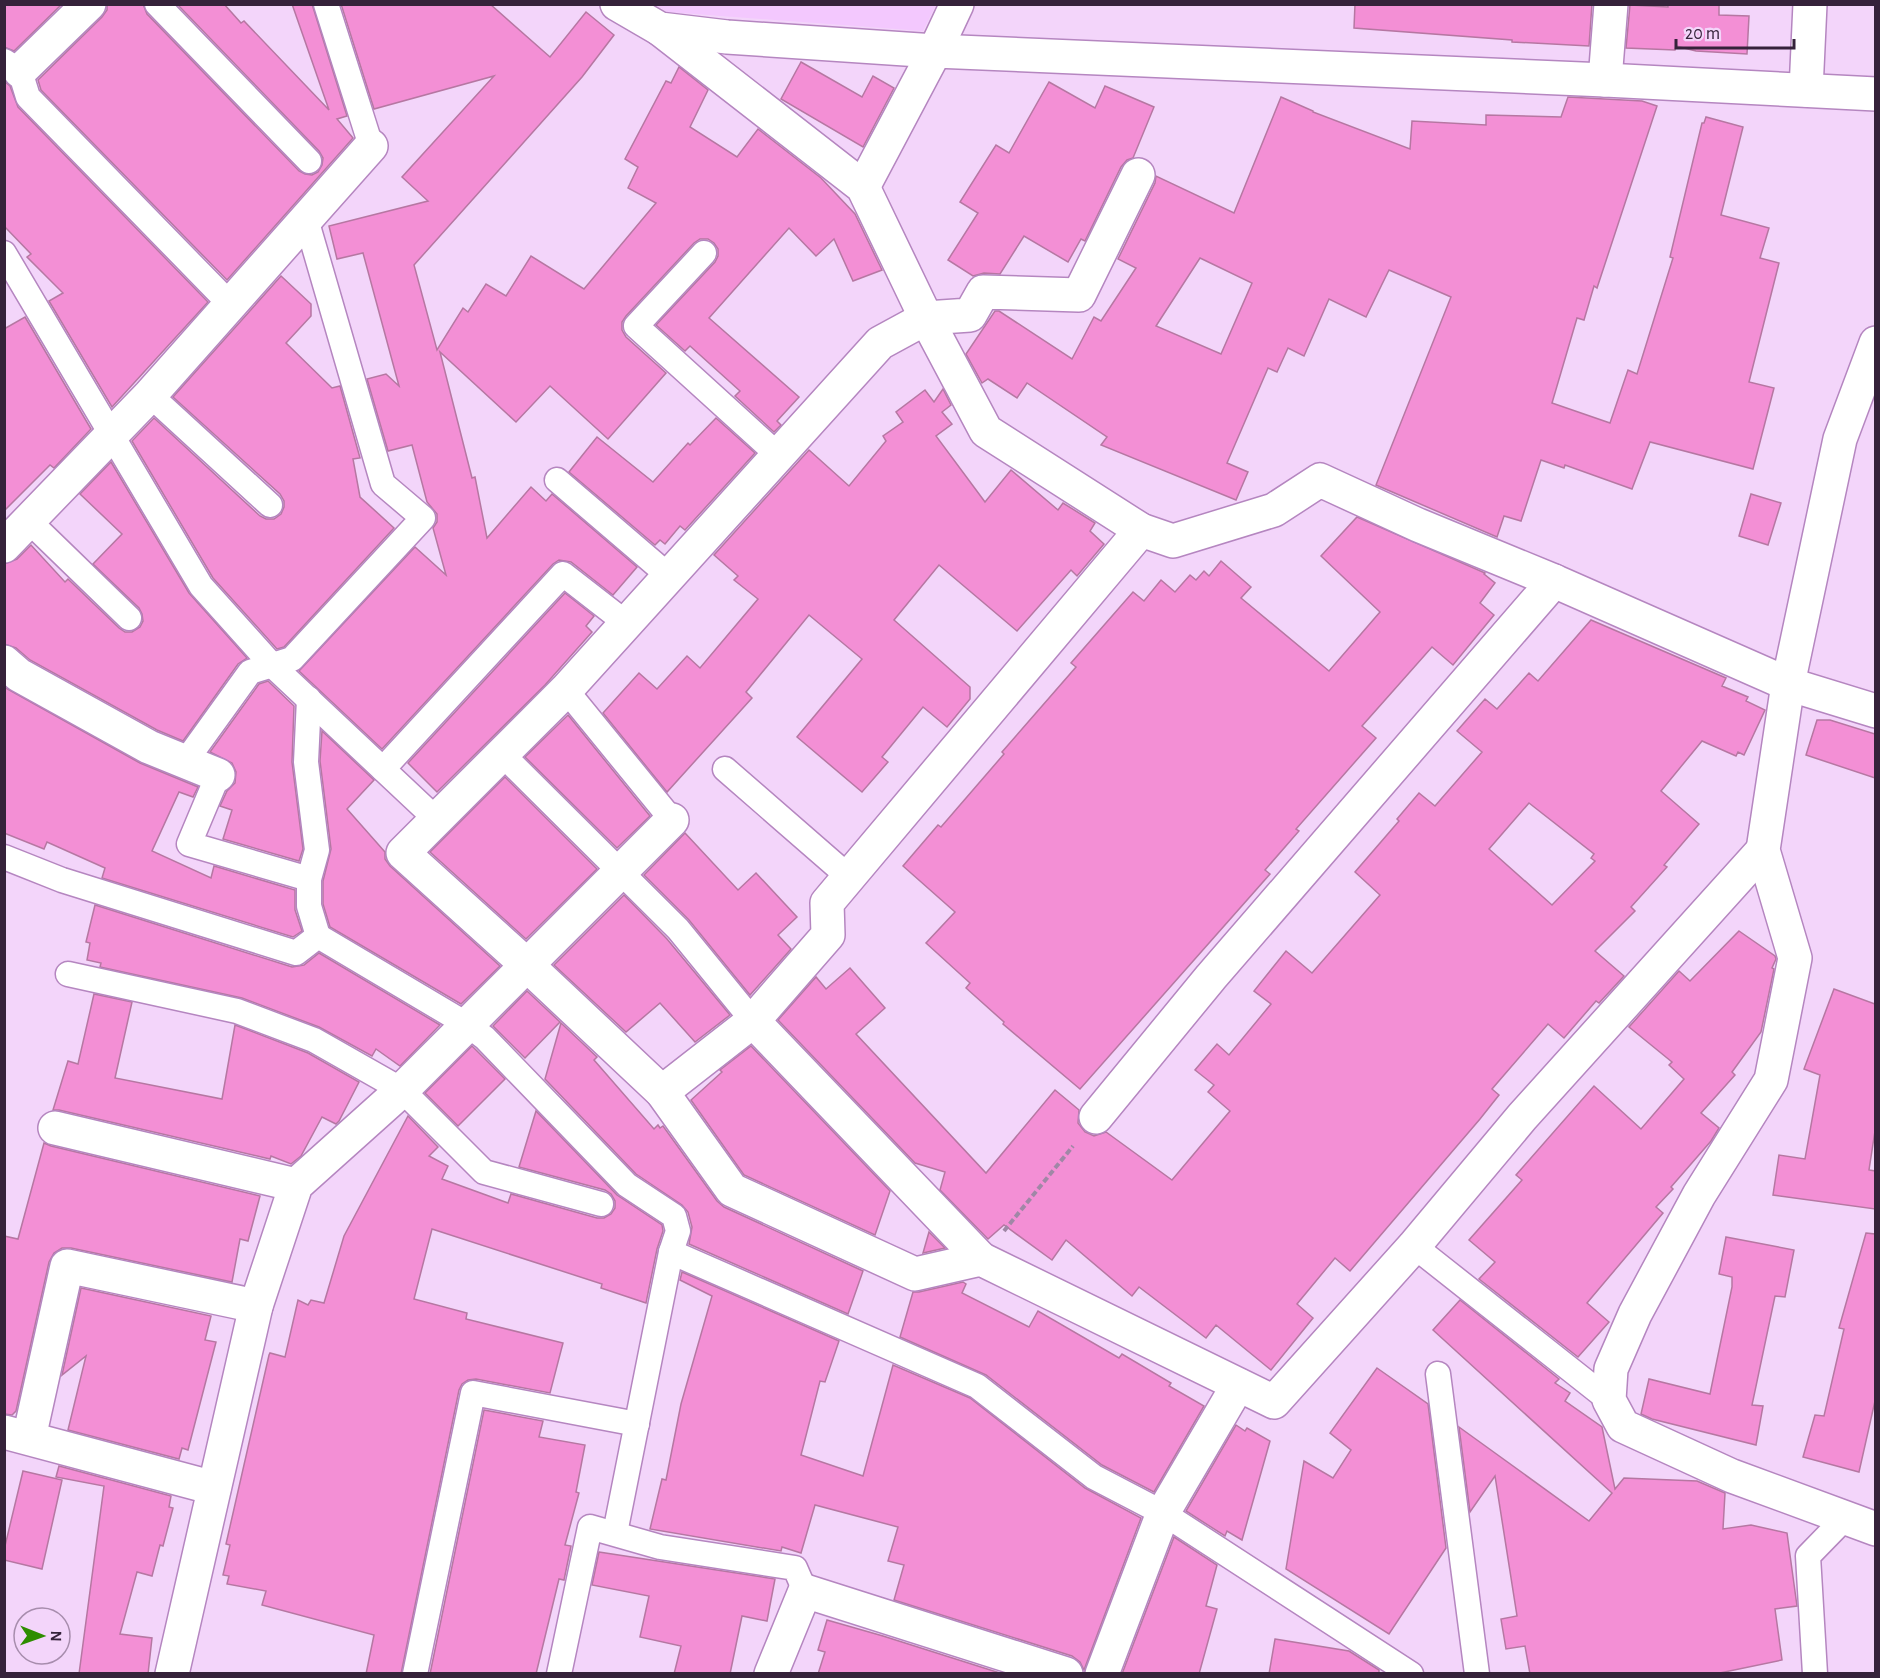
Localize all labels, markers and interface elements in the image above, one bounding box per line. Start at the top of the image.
scale bar [1676,12,1794,50]
text: 20 m [1685,25,1720,43]
north arrow [12,1606,72,1666]
text: N [48,1631,64,1642]

